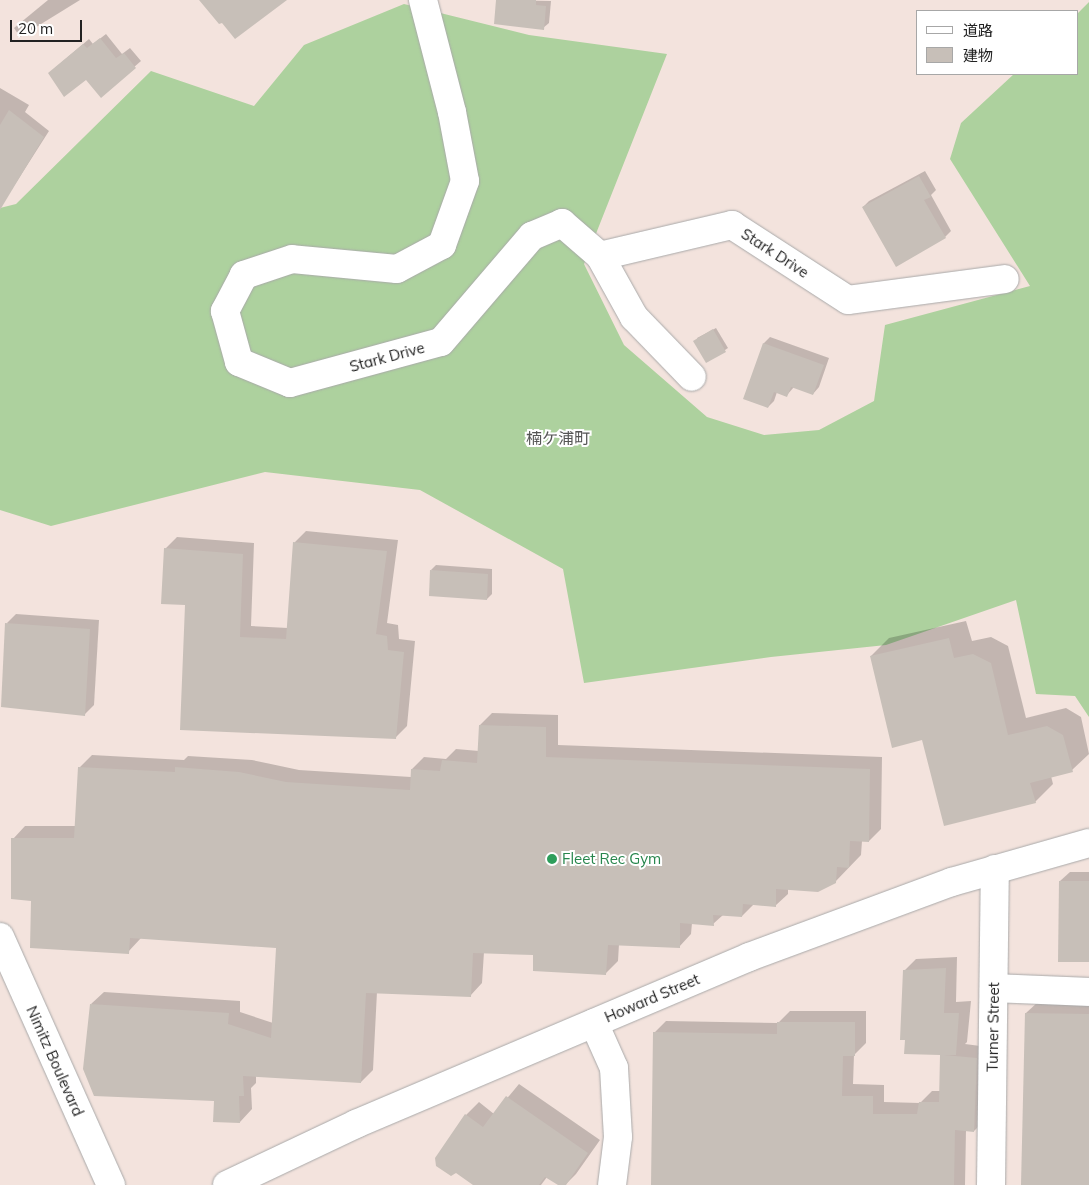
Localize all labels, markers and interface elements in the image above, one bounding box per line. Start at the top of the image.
scale bar [12,10,85,42]
legend [916,10,1079,75]
text: 20 m [18,19,53,38]
text: 道路 [963,21,993,40]
text: 建物 [963,46,993,65]
street label: Stark Drive [738,225,812,281]
street label: Stark Drive [348,338,426,376]
district label: 楠ケ浦町 [526,428,590,448]
place label: Fleet Rec Gym [562,850,661,868]
marker: Fleet Rec Gym [546,853,558,865]
street label: Howard Street [602,970,702,1026]
street label: Turner Street [983,982,1003,1072]
street label: Nimitz Boulevard [23,1003,87,1119]

